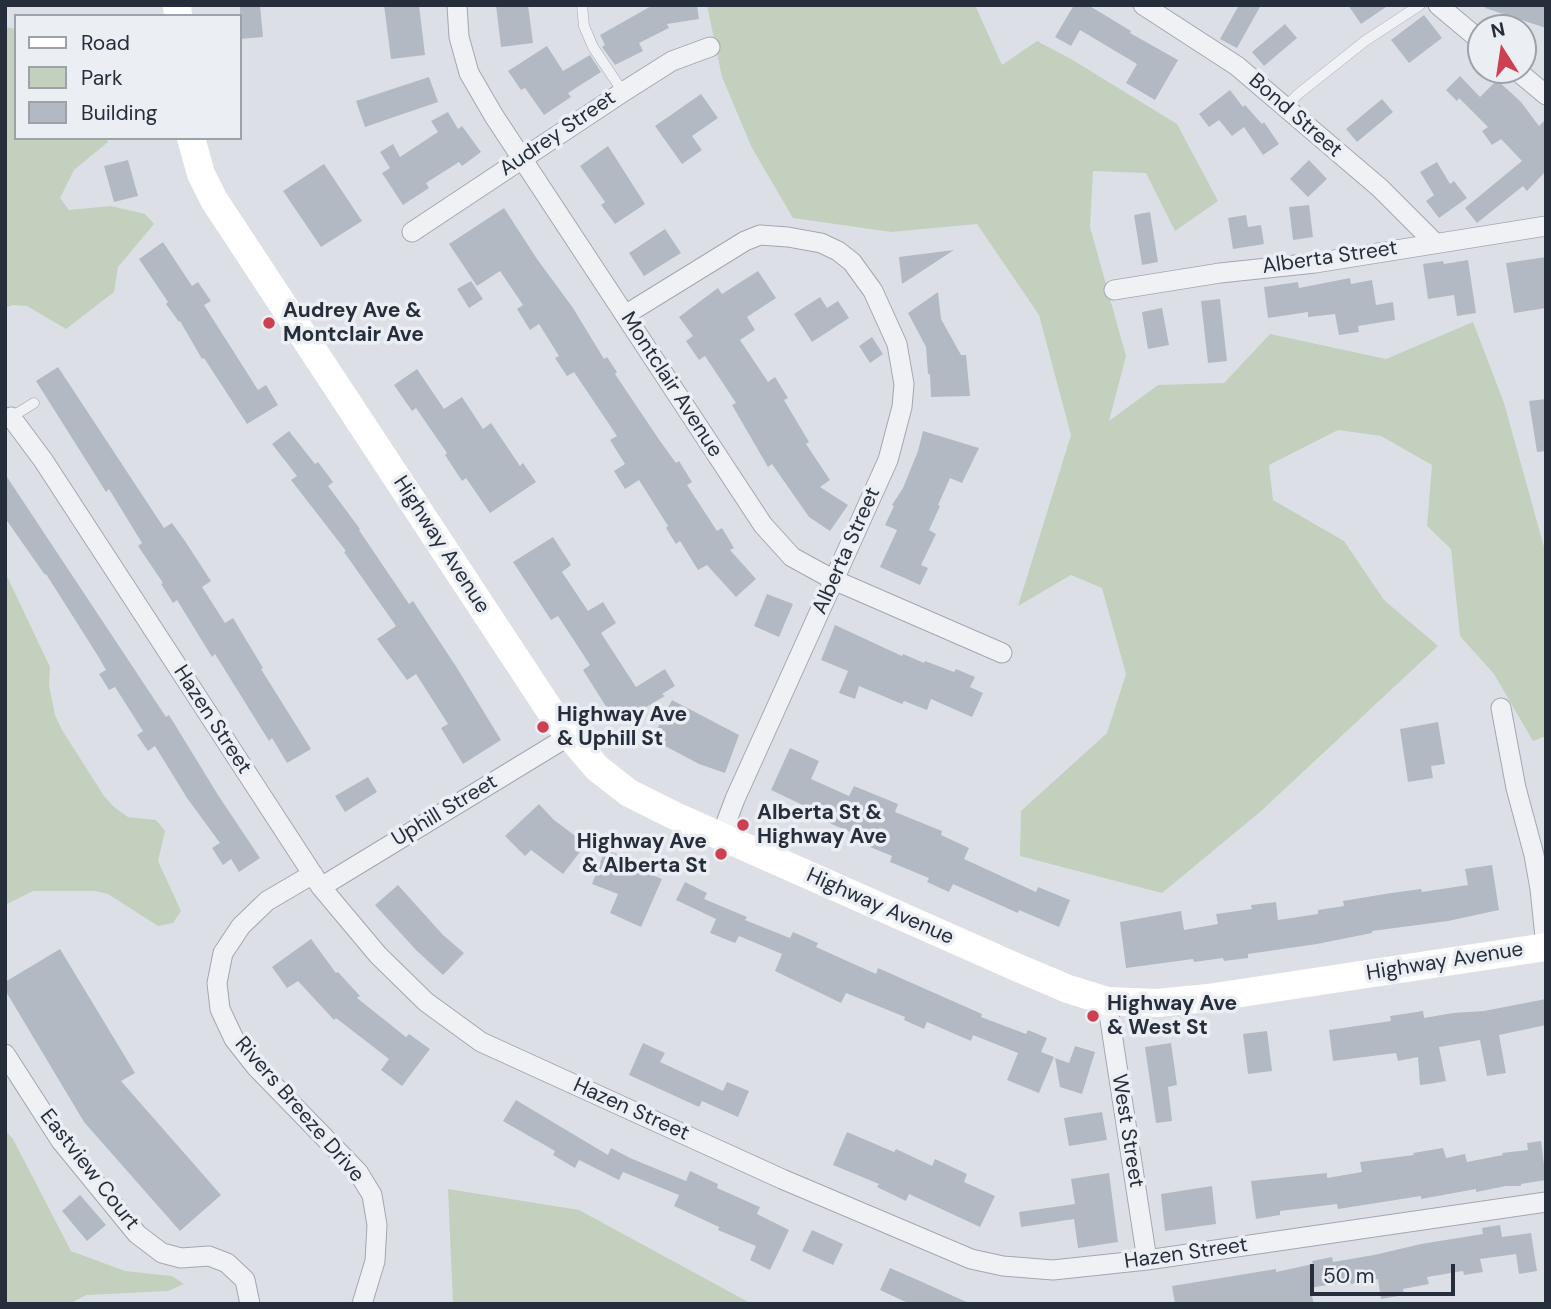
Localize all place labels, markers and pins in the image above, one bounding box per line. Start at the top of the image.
place label: Audrey Ave & Montclair Ave [283,298,424,348]
marker: Audrey Ave & Montclair Ave [261,315,277,331]
place label: Highway Ave & Uphill St [557,702,687,752]
marker: Highway Ave & Uphill St [535,719,551,735]
place label: Alberta St & Highway Ave [757,800,887,850]
marker: Alberta St & Highway Ave [735,817,751,833]
place label: Highway Ave & Alberta St [577,829,707,879]
marker: Highway Ave & Alberta St [713,846,729,862]
place label: Highway Ave & West St [1107,991,1237,1041]
marker: Highway Ave & West St [1085,1008,1101,1024]

